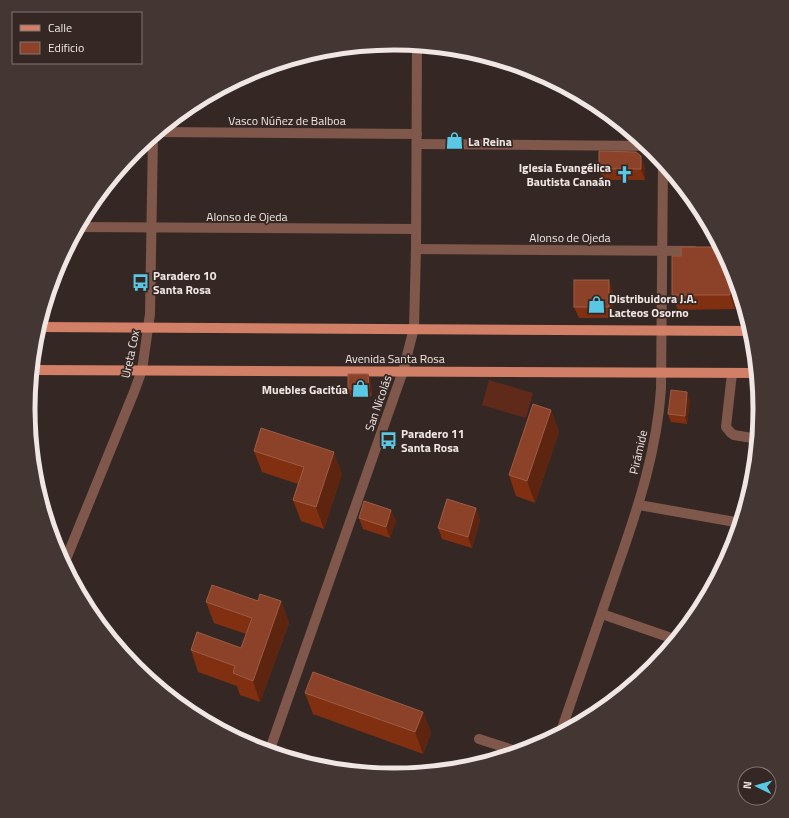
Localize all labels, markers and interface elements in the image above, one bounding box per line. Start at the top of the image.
legend [12,12,142,64]
text: Calle [48,18,72,37]
text: Edificio [48,38,84,57]
street label: Vasco Núñez de Balboa [228,111,346,130]
shop icon: La Reina [445,131,465,151]
place label: La Reina [468,132,512,151]
place label: Iglesia Evangélica Bautista Canaán [519,158,611,191]
church icon: Iglesia Evangélica Bautista Canaán [614,164,634,184]
street label: Alonso de Ojeda [206,207,288,226]
street label: Alonso de Ojeda [529,228,611,247]
place label: Paradero 10 Santa Rosa [153,266,217,299]
bus stop icon: Paradero 10 Santa Rosa [130,272,150,292]
place label: Distribuidora J.A. Lacteos Osorno [609,289,697,322]
shop icon: Distribuidora J.A. Lacteos Osorno [586,295,606,315]
street label: Ureta Cox [116,328,144,380]
street label: Avenida Santa Rosa [345,349,445,368]
street label: San Nicolás [360,372,397,434]
shop icon: Muebles Gacitúa [351,379,371,399]
place label: Muebles Gacitúa [262,380,348,399]
place label: Paradero 11 Santa Rosa [401,424,464,457]
street label: Pirámide [624,428,652,476]
bus stop icon: Paradero 11 Santa Rosa [378,430,398,450]
north arrow [737,766,777,806]
text: N [739,781,755,790]

